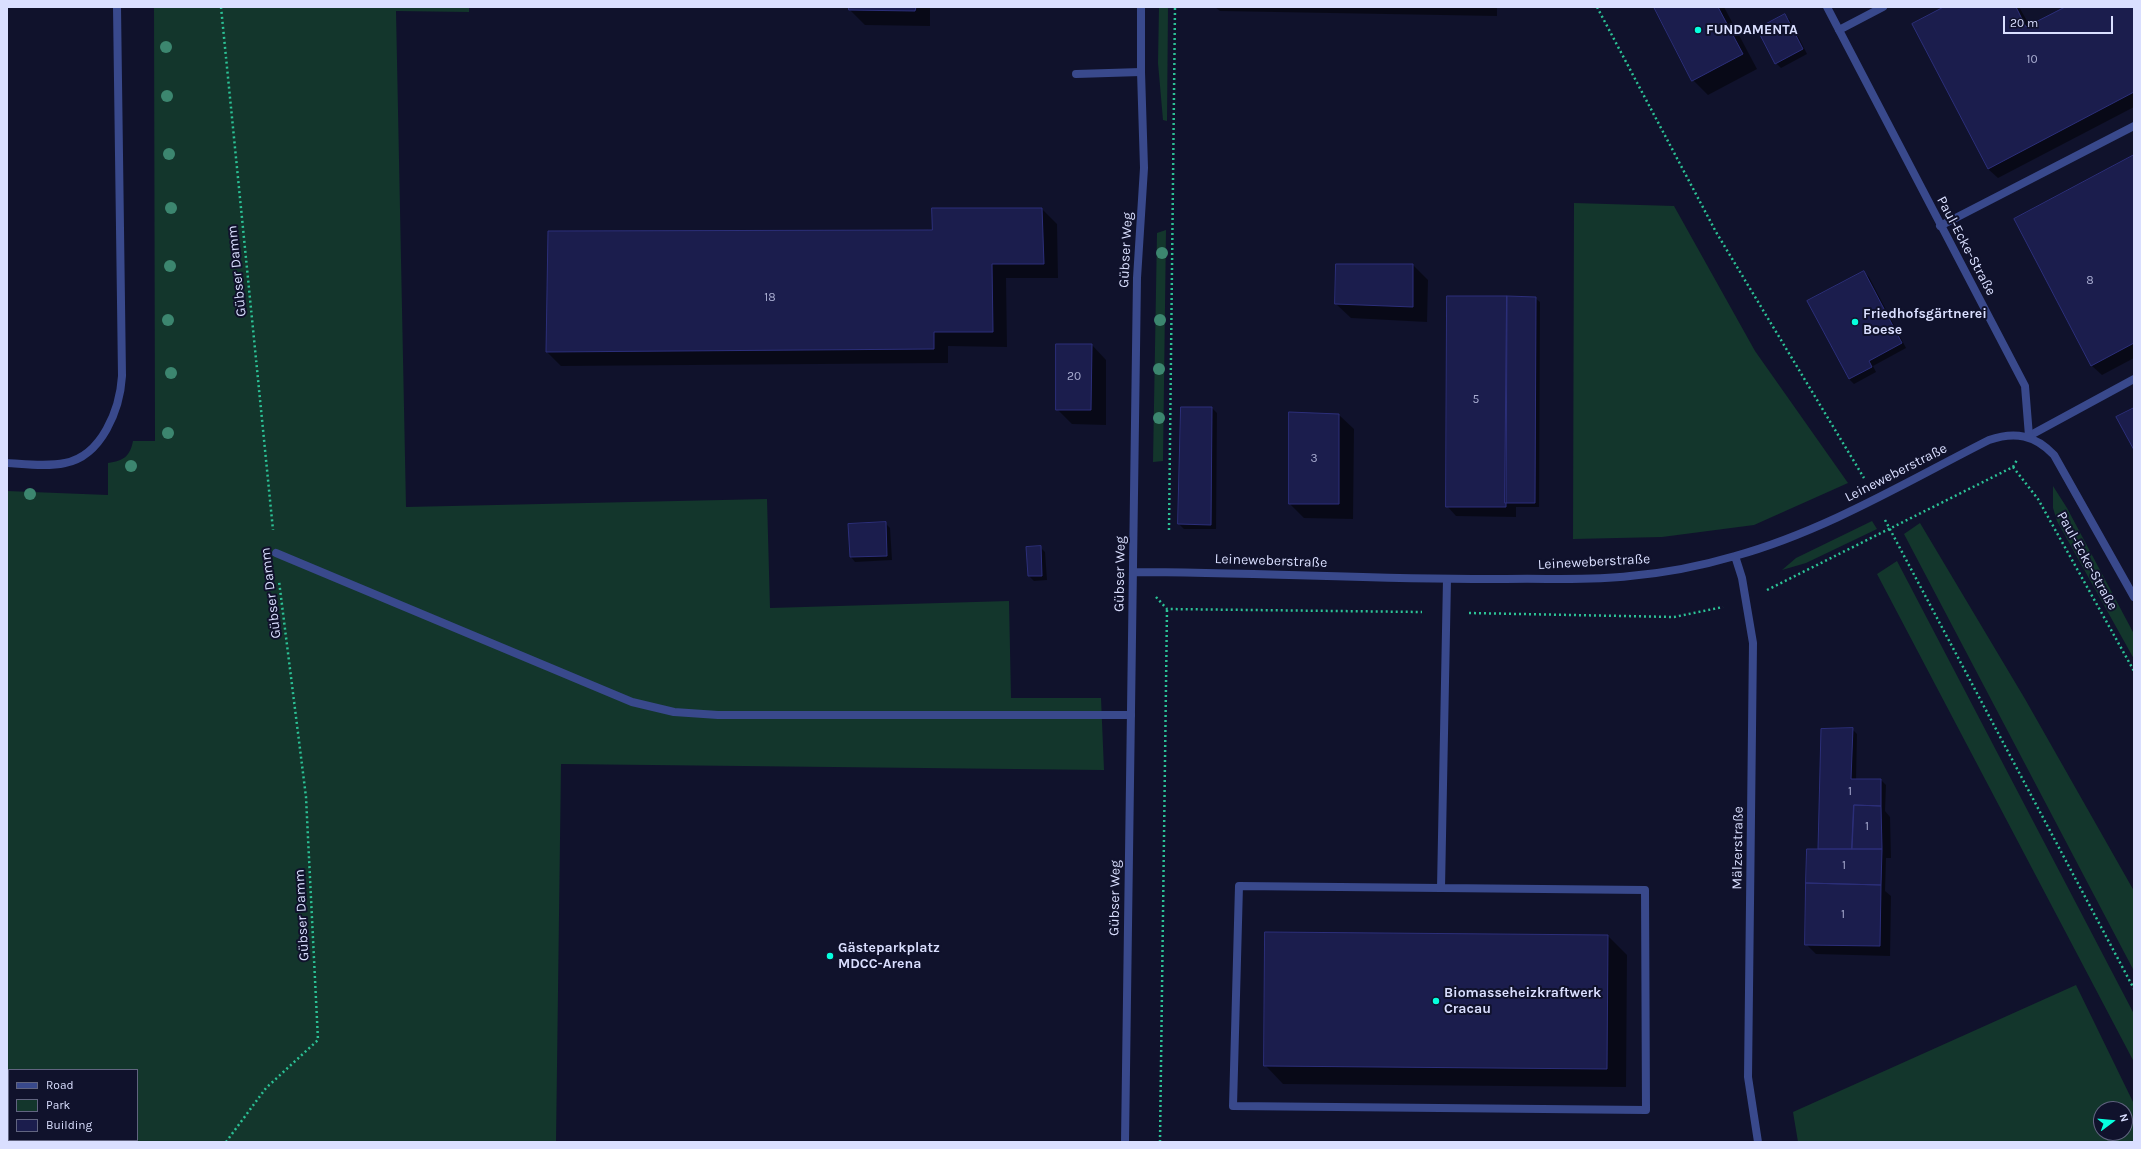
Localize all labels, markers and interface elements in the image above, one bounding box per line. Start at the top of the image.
scale bar [2005,8,2115,34]
text: 20 m [2010,16,2038,30]
place label: FUNDAMENTA [1706,22,1798,38]
marker: FUNDAMENTA [1693,25,1703,35]
house number: 10 [2026,53,2038,67]
street label: Paul-Ecke-Straße [1933,193,1999,299]
street label: Gübser Weg [1116,212,1136,288]
street label: Gübser Damm [224,224,250,318]
house number: 8 [2086,274,2094,288]
house number: 18 [764,291,776,305]
place label: Friedhofsgärtnerei Boese [1863,306,1987,338]
marker: Friedhofsgärtnerei Boese [1850,317,1860,327]
house number: 20 [1067,370,1081,384]
house number: 5 [1473,393,1479,407]
street label: Leineweberstraße [1842,440,1950,506]
house number: 3 [1310,452,1318,466]
street label: Paul-Ecke-Straße [2053,509,2121,613]
street label: Gübser Weg [1111,536,1129,612]
street label: Gübser Damm [257,546,285,640]
street label: Leineweberstraße [1214,551,1328,571]
street label: Leineweberstraße [1537,551,1651,573]
house number: 1 [1848,785,1852,799]
street label: Mälzerstraße [1729,806,1747,890]
house number: 1 [1865,820,1869,834]
house number: 1 [1842,859,1846,873]
street label: Gübser Weg [1106,860,1124,936]
street label: Gübser Damm [291,869,313,961]
house number: 1 [1841,908,1845,922]
place label: Gästeparkplatz MDCC-Arena [838,940,940,972]
marker: Gästeparkplatz MDCC-Arena [825,951,835,961]
place label: Biomasseheizkraftwerk Cracau [1444,985,1601,1018]
marker: Biomasseheizkraftwerk Cracau [1431,996,1441,1006]
legend [8,1069,138,1141]
text: Road [46,1078,74,1092]
text: Park [46,1098,70,1112]
north arrow [2093,1101,2133,1141]
text: N [2117,1112,2131,1123]
text: Building [46,1118,92,1132]

